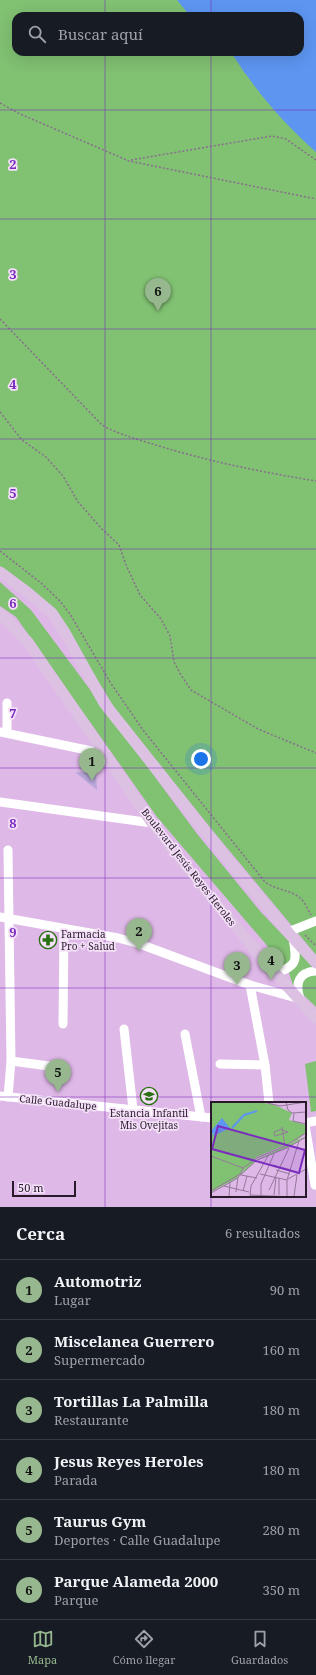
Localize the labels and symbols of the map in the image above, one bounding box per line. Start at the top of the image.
text: 2 [9,155,17,173]
text: 3 [9,265,17,283]
pin: 6 [145,278,171,311]
text: 4 [9,375,17,393]
text: 5 [9,484,17,502]
text: 6 [9,594,17,612]
text: 7 [9,704,17,722]
pin: 1 [79,748,105,781]
your location [191,749,211,769]
street label: Boulevard Jesús Reyes Heroles [139,805,240,929]
text: 8 [9,814,17,832]
pin: 2 [126,918,152,951]
text: 9 [9,923,17,941]
place label: Farmacia Pro + Salud [61,927,115,953]
pharmacy icon: Farmacia Pro + Salud [38,930,58,950]
pin: 4 [258,947,284,980]
pin: 3 [224,952,250,985]
pin: 5 [45,1059,71,1092]
school or university icon: Estancia Infantil Mis Ovejitas [139,1086,159,1106]
street label: Calle Guadalupe [19,1091,97,1113]
inset map [211,1102,306,1197]
place label: Estancia Infantil Mis Ovejitas [110,1106,188,1132]
scale bar [12,1179,76,1198]

